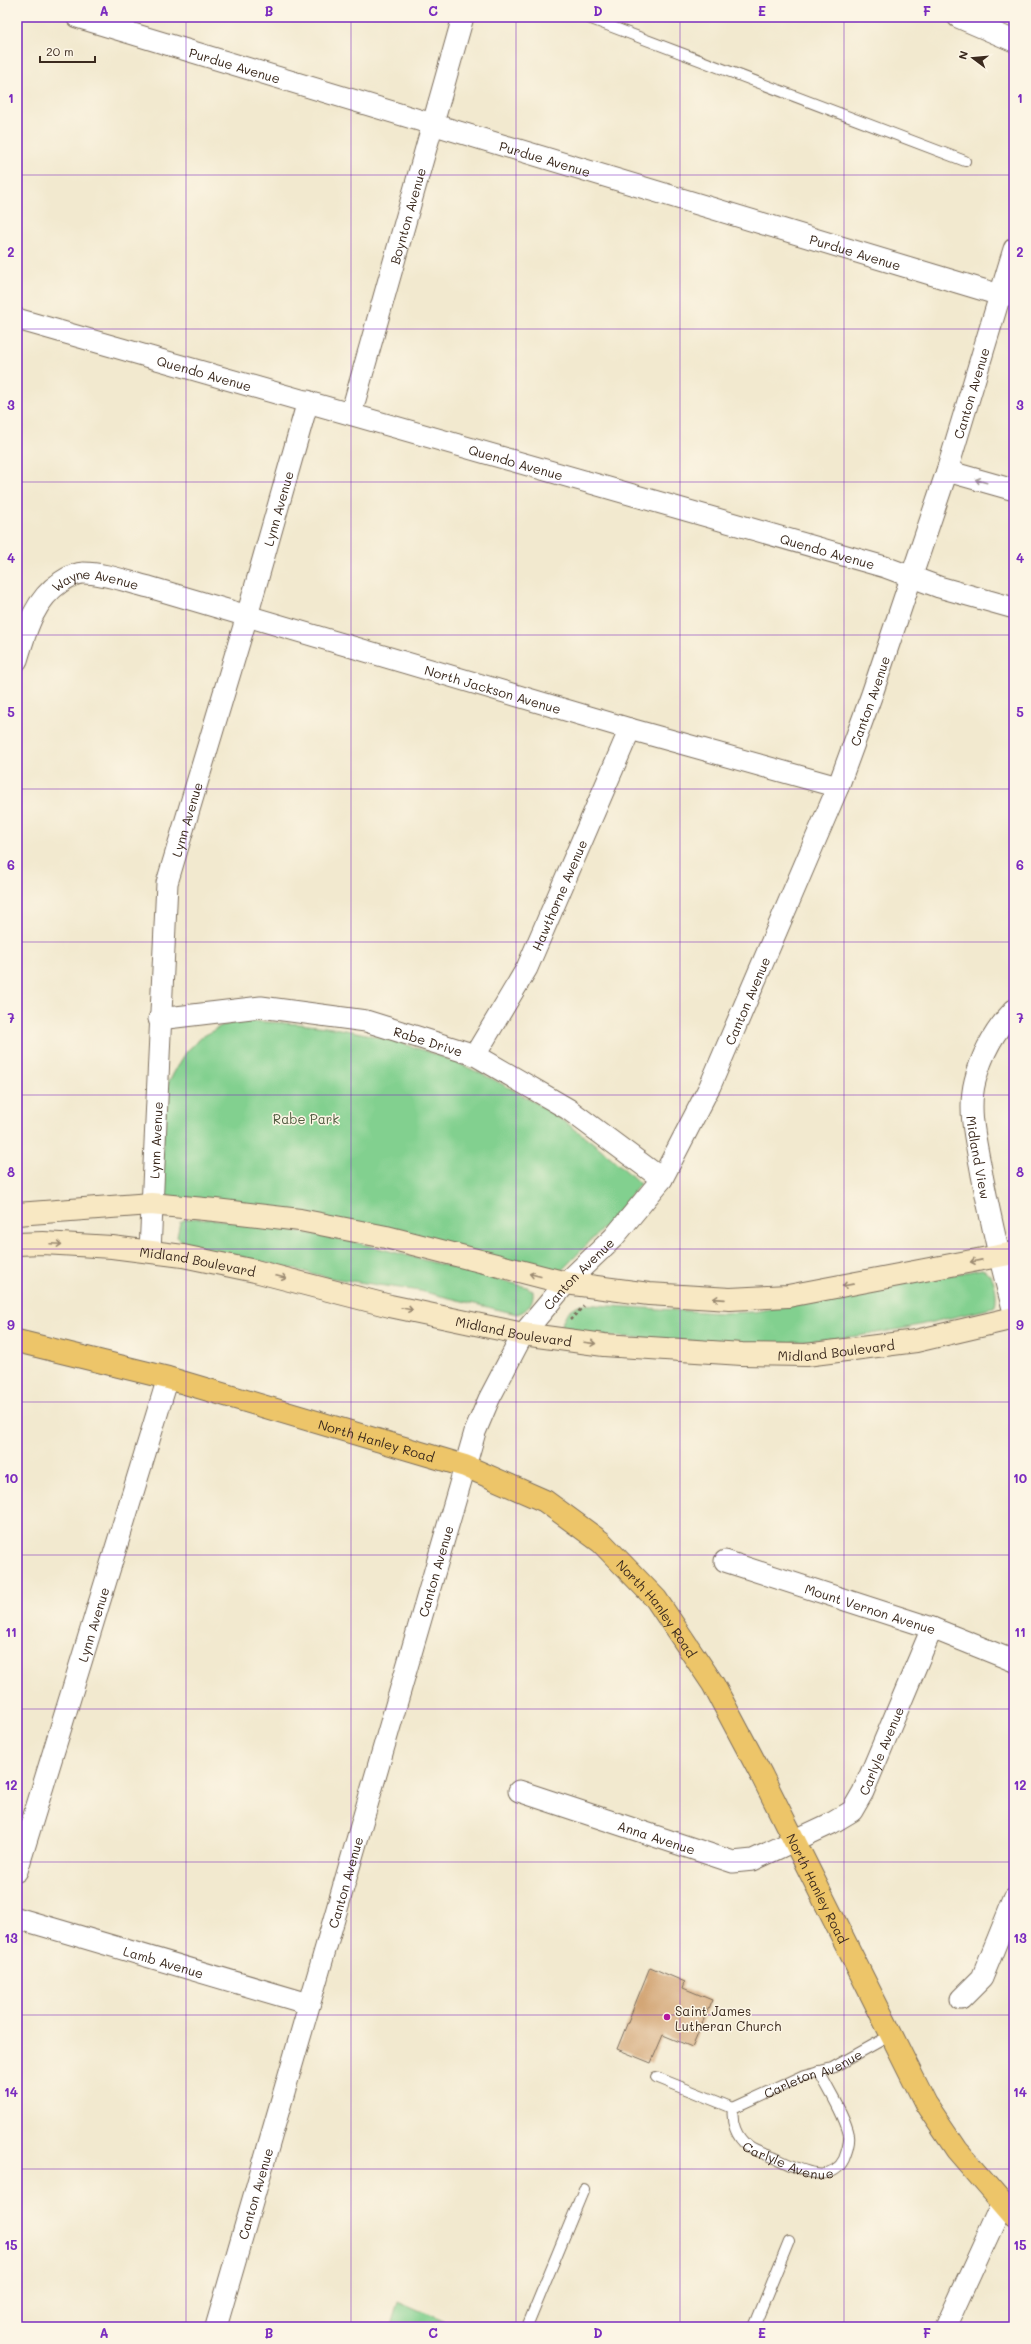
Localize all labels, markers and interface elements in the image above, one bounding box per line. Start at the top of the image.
text: A [99,2,109,19]
text: B [265,2,274,19]
text: C [428,2,438,19]
text: D [593,2,603,19]
text: E [758,2,766,19]
text: F [923,2,931,19]
scale bar [40,38,95,64]
north arrow [953,38,993,78]
text: 20 m [46,43,74,59]
street label: Purdue Avenue [187,43,283,86]
text: N [955,49,971,61]
text: 1 [8,89,14,106]
text: 1 [1017,89,1023,106]
street label: Purdue Avenue [498,136,593,180]
street label: Boynton Avenue [385,165,429,266]
street label: Purdue Avenue [808,230,903,273]
text: 2 [7,243,15,260]
text: 2 [1016,243,1024,260]
street label: Canton Avenue [949,345,992,441]
street label: Quendo Avenue [155,351,254,394]
text: 3 [7,396,15,413]
text: 3 [1016,396,1024,413]
street label: Quendo Avenue [467,440,565,483]
street label: Lynn Avenue [259,469,296,548]
one-way arrow [974,477,987,484]
street label: Quendo Avenue [778,529,877,572]
text: 4 [7,549,15,566]
text: 4 [1016,549,1024,566]
street label: Wayne Avenue [48,564,141,595]
street label: Canton Avenue [845,653,893,748]
street label: North Jackson Avenue [423,660,563,717]
text: 5 [7,703,15,720]
text: 5 [1016,703,1024,720]
street label: Lynn Avenue [167,780,205,859]
street label: Hawthorne Avenue [527,837,590,953]
text: 6 [7,856,15,873]
text: 6 [1016,856,1024,873]
street label: Canton Avenue [720,954,773,1047]
text: 7 [7,1009,15,1026]
text: 7 [1016,1009,1024,1026]
street label: Rabe Drive [392,1022,465,1059]
street label: Lynn Avenue [145,1101,165,1179]
park label: Rabe Park [273,1110,339,1127]
street label: Midland View [964,1115,995,1200]
text: 8 [7,1163,15,1180]
text: 8 [1016,1163,1024,1180]
street label: Canton Avenue [539,1234,617,1313]
one-way arrow [49,1240,62,1247]
street label: Midland Boulevard [139,1242,257,1279]
one-way arrow [970,1257,983,1265]
one-way arrow [529,1270,542,1278]
one-way arrow [274,1274,287,1282]
one-way arrow [842,1281,855,1289]
one-way arrow [713,1295,726,1302]
one-way arrow [400,1306,413,1314]
street label: Midland Boulevard [454,1312,573,1349]
text: 9 [7,1316,15,1333]
text: 9 [1016,1316,1024,1333]
street label: Midland Boulevard [777,1335,896,1364]
one-way arrow [583,1339,596,1347]
street label: North Hanley Road [316,1415,437,1465]
text: 10 [4,1469,18,1486]
text: 10 [1013,1469,1027,1486]
street label: Canton Avenue [413,1523,456,1619]
street label: North Hanley Road [614,1555,701,1660]
street label: Mount Vernon Avenue [803,1579,938,1637]
street label: Lynn Avenue [73,1585,112,1664]
text: 11 [5,1623,17,1640]
text: 11 [1014,1623,1026,1640]
street label: Carlyle Avenue [854,1704,907,1797]
text: 12 [4,1776,18,1793]
text: 12 [1013,1776,1027,1793]
street label: Anna Avenue [616,1816,698,1857]
street label: North Hanley Road [783,1830,853,1946]
street label: Canton Avenue [323,1835,366,1930]
text: 13 [4,1929,18,1946]
text: 13 [1013,1929,1027,1946]
street label: Lamb Avenue [122,1941,206,1981]
place label: Saint James Lutheran Church [675,2002,781,2034]
marker: Saint James Lutheran Church [662,2012,672,2022]
street label: Carleton Avenue [761,2045,864,2101]
text: 14 [4,2083,18,2100]
text: 14 [1013,2083,1027,2100]
street label: Carlyle Avenue [740,2137,835,2182]
street label: Canton Avenue [233,2146,276,2241]
text: 15 [4,2236,18,2253]
text: 15 [1013,2236,1027,2253]
text: A [99,2324,109,2341]
text: B [265,2324,274,2341]
text: C [428,2324,438,2341]
text: D [593,2324,603,2341]
text: E [758,2324,766,2341]
text: F [923,2324,931,2341]

